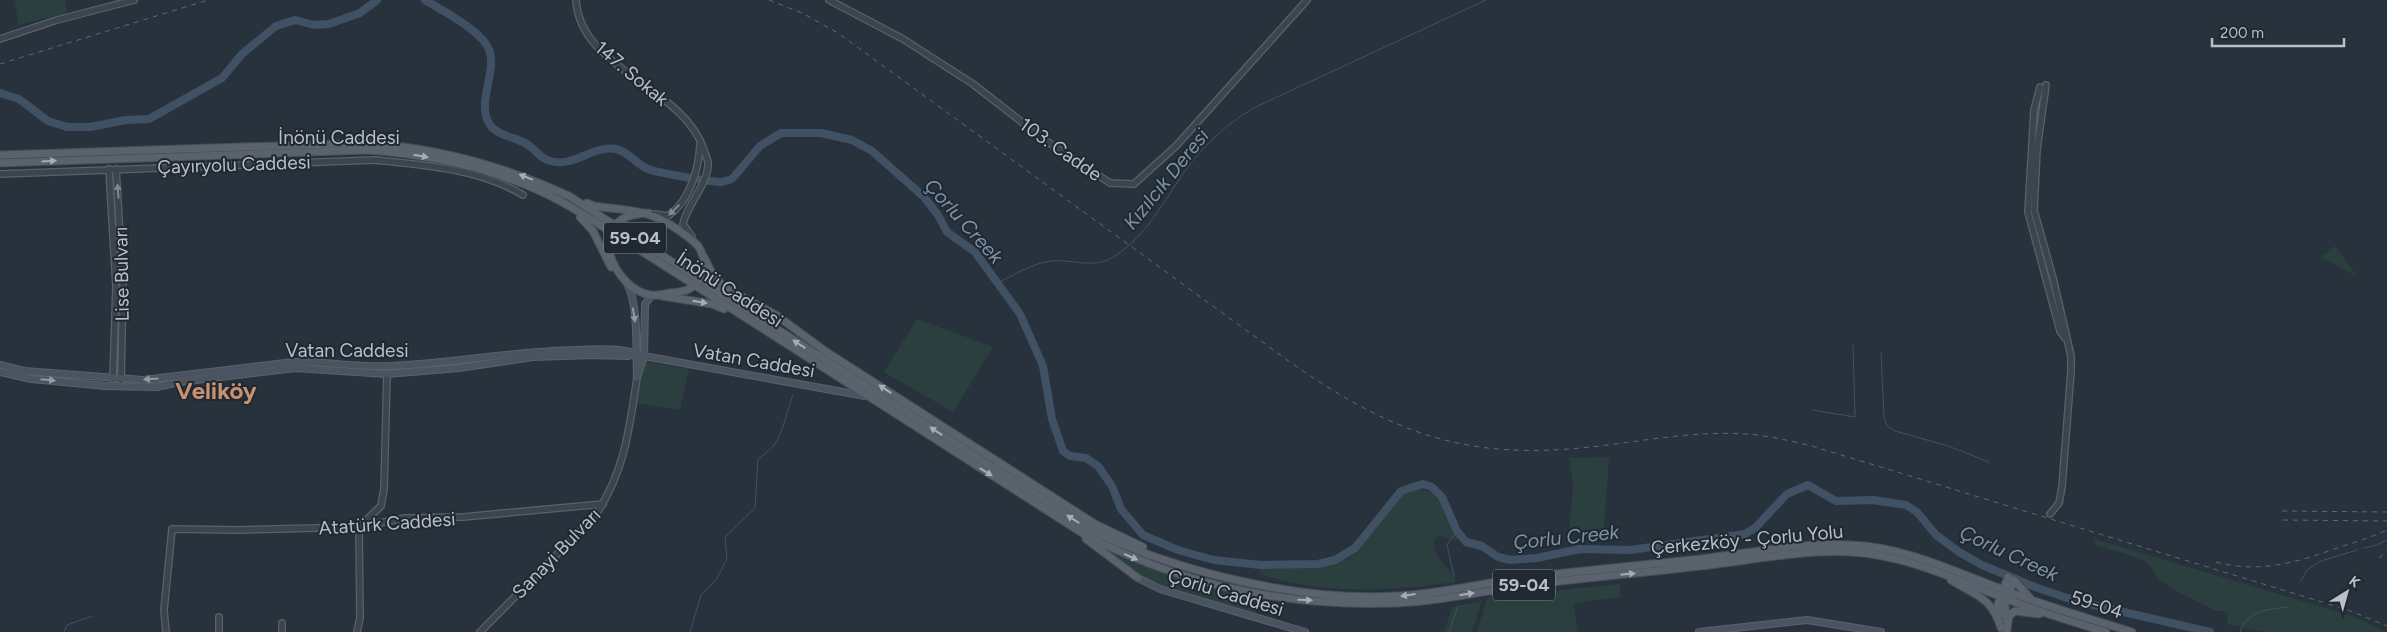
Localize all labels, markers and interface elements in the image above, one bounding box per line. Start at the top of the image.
scale bar [2212,15,2344,47]
text: 200 m [2220,24,2264,42]
street label: 147. Sokak [590,36,674,111]
street label: 103. Cadde [1015,113,1106,186]
water label: Kızılcık Deresi [1118,124,1214,234]
street label: İnönü Caddesi [278,126,400,149]
street label: Çayıryolu Caddesi [157,150,311,179]
one-way arrow [413,152,429,160]
one-way arrow [41,157,57,165]
one-way arrow [519,173,533,181]
water label: Çorlu Creek [920,173,1009,269]
one-way arrow [113,183,121,199]
one-way arrow [668,204,680,216]
road number: 59-04 [604,222,666,254]
street label: Lise Bulvarı [109,226,134,322]
street label: İnönü Caddesi [672,247,787,332]
one-way arrow [692,298,708,306]
one-way arrow [631,307,639,323]
street label: Vatan Caddesi [691,338,817,383]
street label: Vatan Caddesi [285,339,409,362]
one-way arrow [792,339,806,348]
one-way arrow [40,376,56,384]
one-way arrow [142,376,158,384]
district label: Veliköy [175,376,257,405]
one-way arrow [878,384,891,393]
one-way arrow [929,427,942,436]
one-way arrow [980,468,993,477]
street label: Sanayi Bulvarı [507,503,605,603]
street label: Atatürk Caddesi [318,507,456,540]
one-way arrow [1066,514,1079,523]
water label: Çorlu Creek [1512,519,1621,554]
street label: Çerkezköy - Çorlu Yolu [1650,520,1844,559]
water label: Çorlu Creek [1956,520,2063,587]
one-way arrow [1124,554,1138,562]
street label: Çorlu Caddesi [1165,564,1287,621]
north arrow [2322,567,2372,617]
road number: 59-04 [1493,570,1555,600]
one-way arrow [1620,570,1636,578]
text: K [2346,572,2364,592]
street label: 59-04 [2068,585,2126,624]
one-way arrow [1459,590,1475,598]
one-way arrow [1399,591,1415,599]
one-way arrow [1297,597,1313,605]

